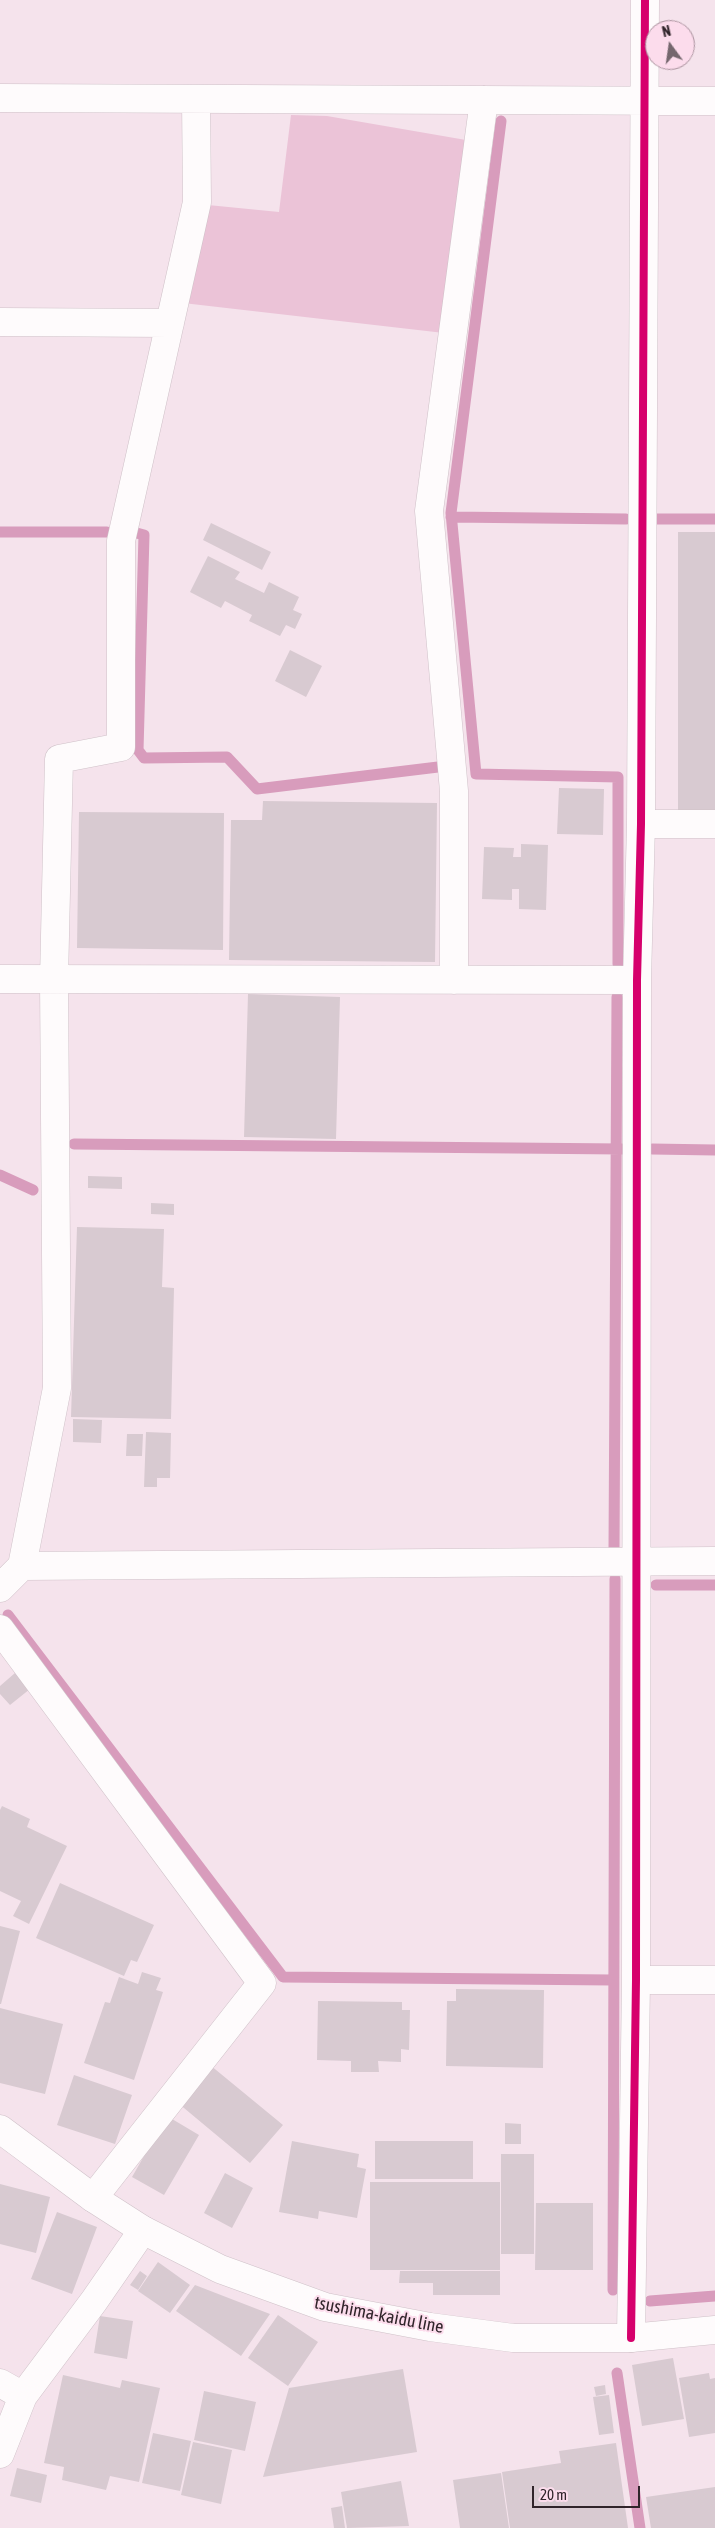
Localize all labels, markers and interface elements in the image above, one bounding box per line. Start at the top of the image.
north arrow [645,20,695,70]
text: N [661,23,673,40]
street label: tsushima-kaidu line [313,2292,445,2338]
scale bar [535,2476,642,2508]
text: 20 m [540,2486,567,2503]

